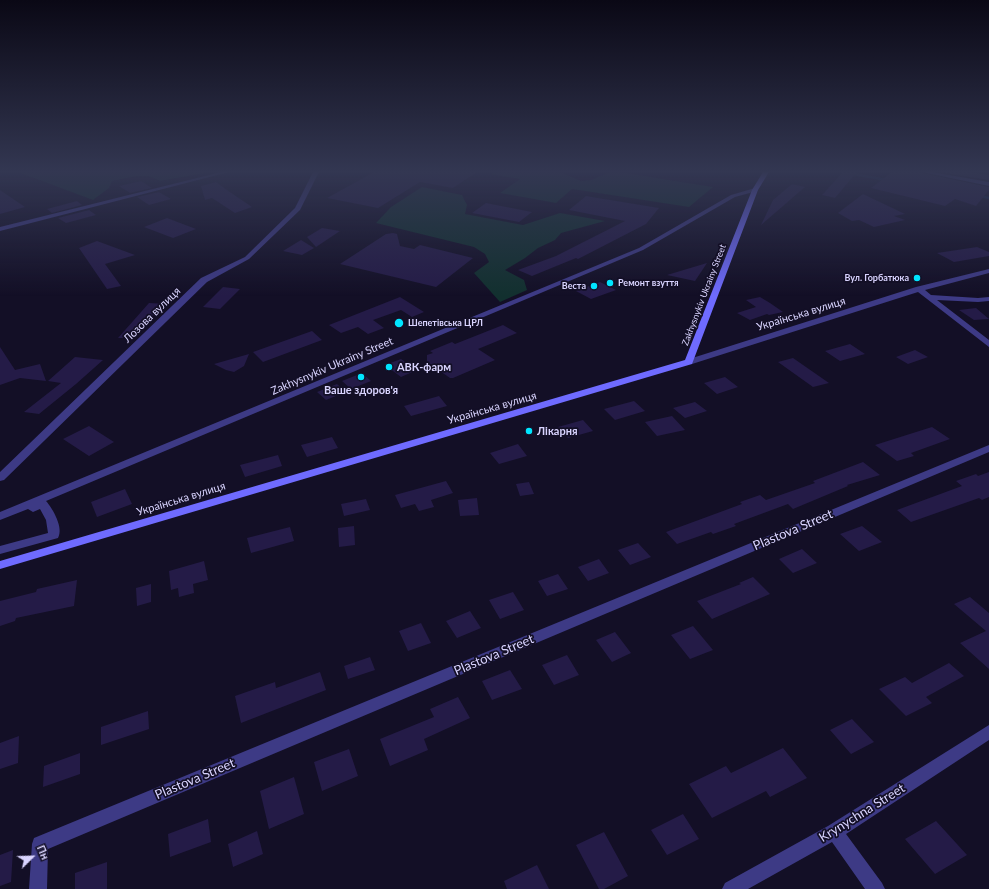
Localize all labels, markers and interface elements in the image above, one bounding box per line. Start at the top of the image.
street label: Zakhysnykiv Ukrainy Street [680,243,728,347]
place label: Вул. Горбатюка [844,273,909,283]
marker: Вул. Горбатюка [912,273,922,283]
marker: Ремонт взуття [605,278,615,288]
place label: Ремонт взуття [618,278,679,288]
place label: Веста [562,281,586,291]
marker: Веста [589,281,599,291]
street label: Лозова вулиця [121,284,183,346]
street label: Українська вулиця [755,294,847,334]
marker: Шепетівська ЦРЛ [393,317,405,329]
place label: Шепетівська ЦРЛ [408,318,483,328]
street label: Zakhysnykiv Ukrainy Street [269,334,395,398]
place label: АВК-фарм [397,360,451,374]
marker: АВК-фарм [384,362,394,372]
marker: Ваше здоров'я [356,372,366,382]
place label: Ваше здоров'я [324,383,398,397]
street label: Українська вулиця [446,389,538,427]
place label: Лікарня [537,424,578,438]
marker: Лікарня [524,426,534,436]
street label: Українська вулиця [135,479,227,519]
street label: Plastova Street [751,506,835,554]
street label: Plastova Street [452,631,536,679]
street label: Plastova Street [153,755,237,803]
street label: Krynychna Street [816,780,908,846]
north arrow [12,837,52,877]
text: Пн [35,843,52,861]

